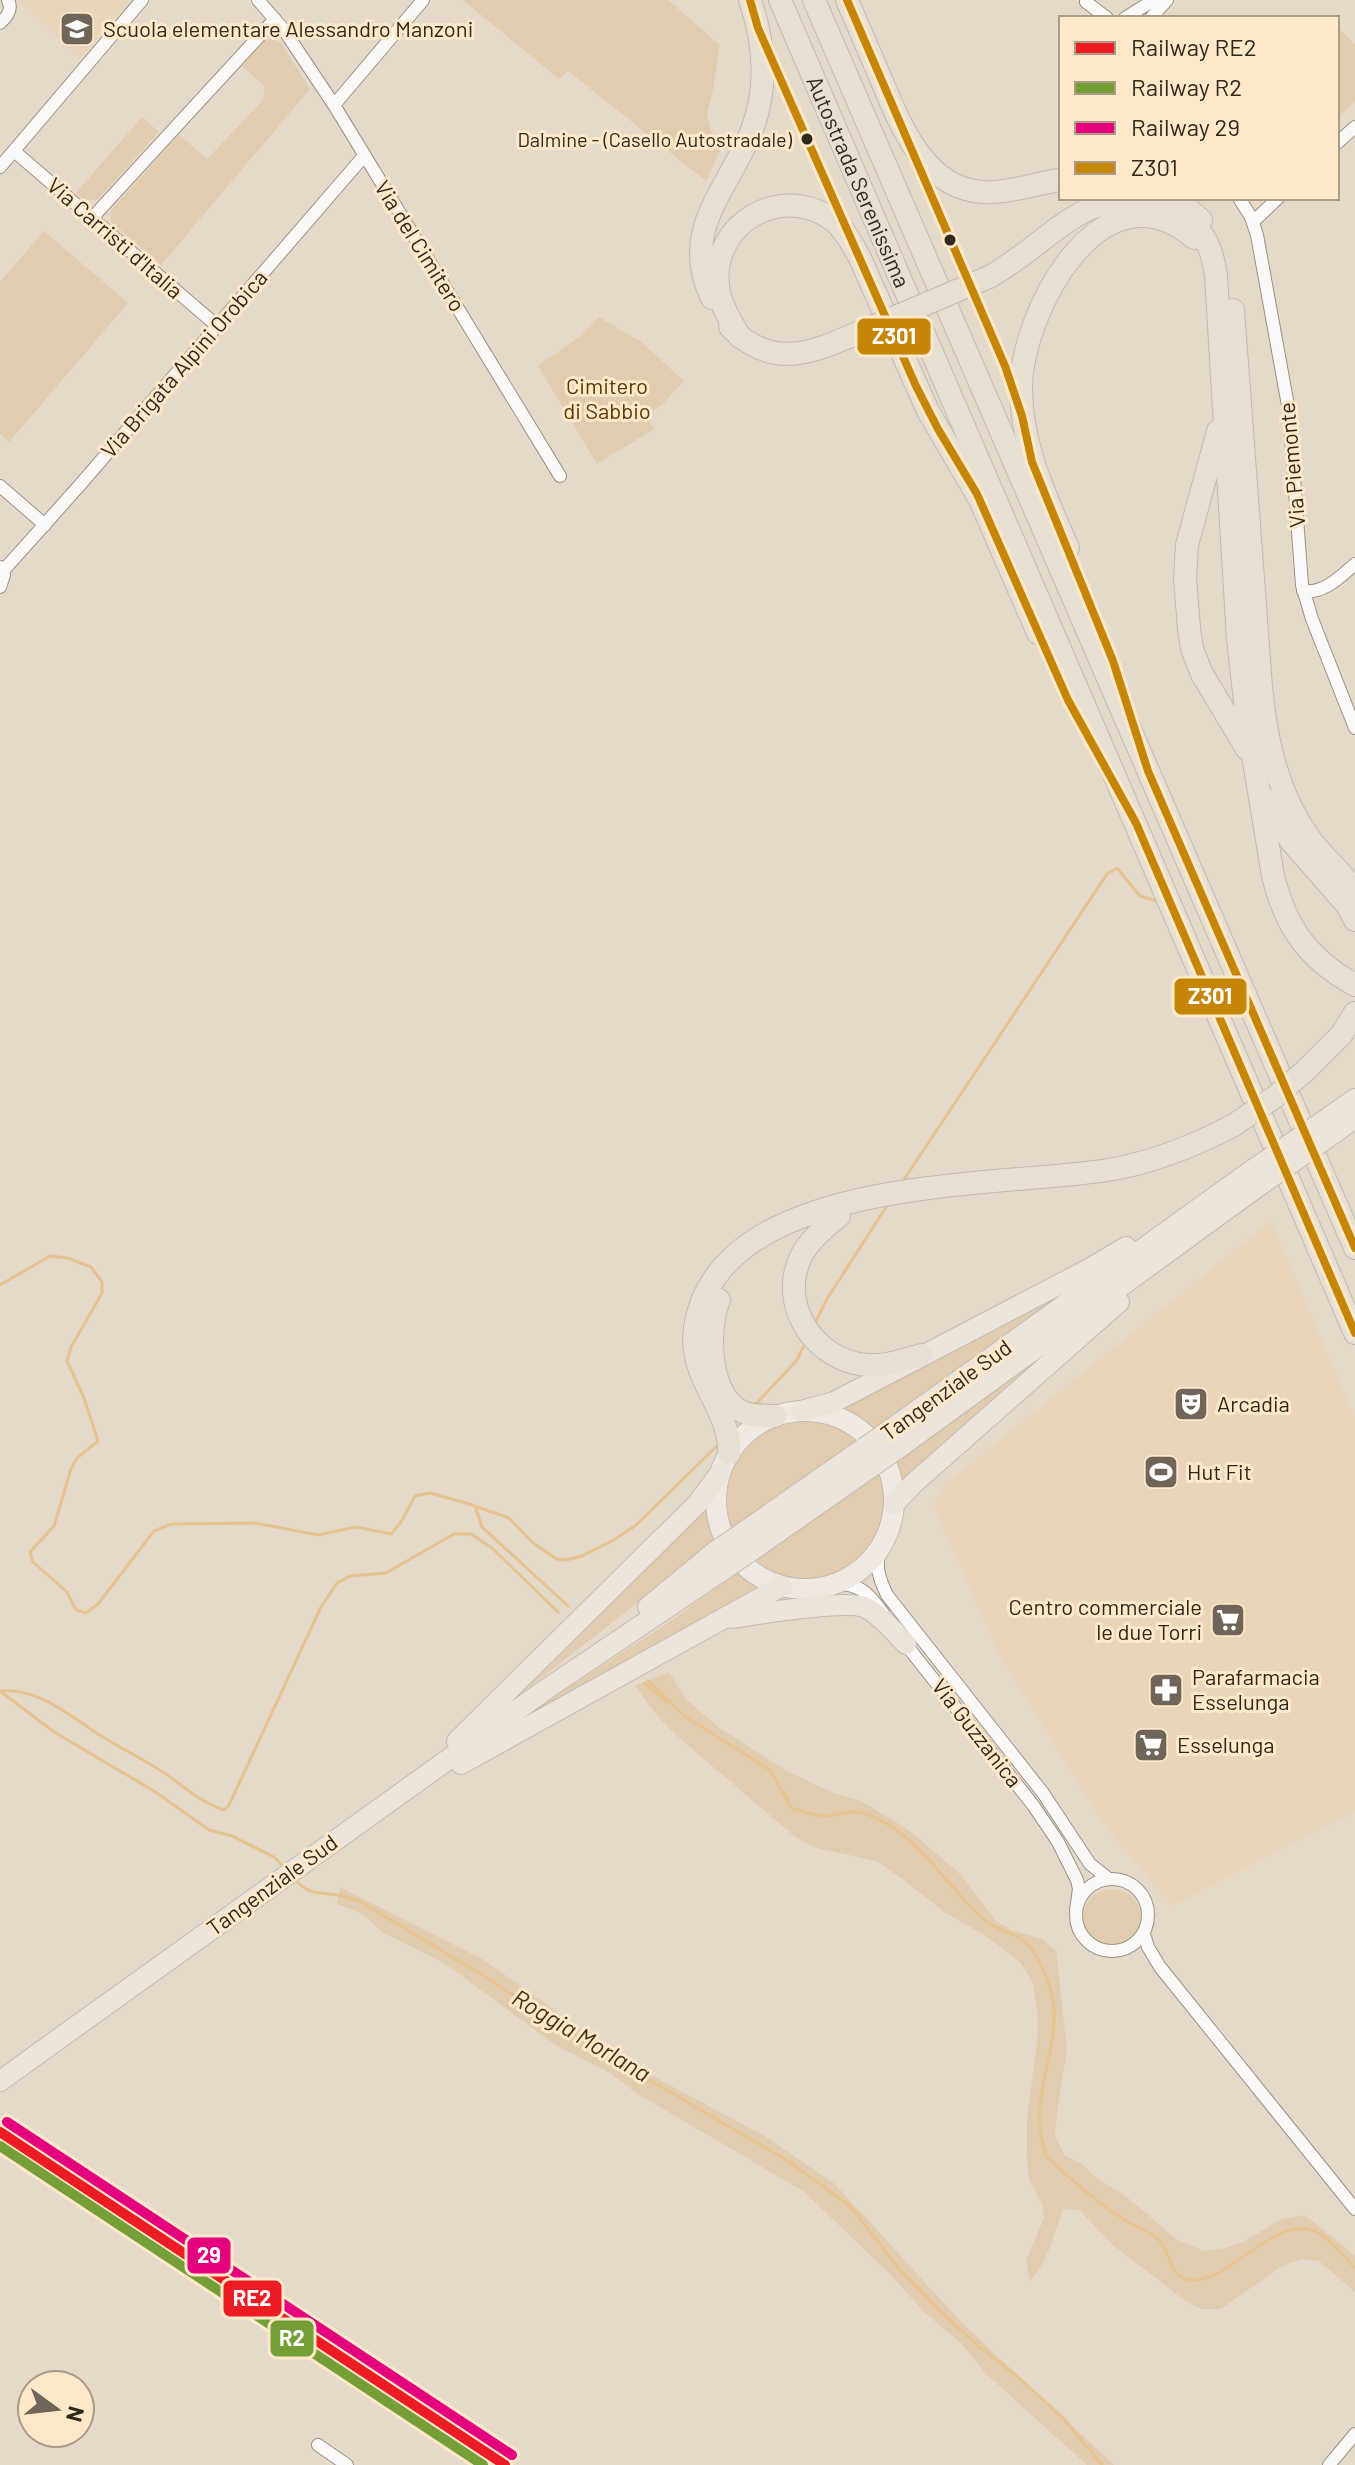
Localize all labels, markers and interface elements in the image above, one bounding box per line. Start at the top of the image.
school or university icon: Scuola elementare Alessandro Manzoni [58,10,96,48]
place label: Scuola elementare Alessandro Manzoni [103,15,473,41]
legend [1059,16,1339,200]
text: Railway RE2 [1131,32,1257,61]
street label: Autostrada Serenissima [802,72,916,291]
text: Railway R2 [1131,72,1242,101]
text: Railway 29 [1131,112,1240,141]
place label: Dalmine - (Casello Autostradale) [518,127,793,151]
marker: Dalmine - (Casello Autostradale) [799,131,815,147]
text: Z301 [1131,152,1178,181]
street label: Via Carristi d'Italia [43,171,189,303]
street label: Via del Cimitero [370,175,471,316]
unlabelled marker [942,232,958,248]
street label: Via Brigata Alpini Orobica [95,264,272,462]
line badge: Z301 [856,317,932,356]
text: Z301 [872,322,916,348]
park label: Cimitero di Sabbio [563,372,651,423]
street label: Via Piemonte [1273,401,1309,529]
line badge: Z301 [1173,977,1248,1016]
text: Z301 [1188,982,1232,1008]
street label: Tangenziale Sud [875,1333,1016,1445]
theatre icon: Arcadia [1172,1385,1210,1423]
place label: Arcadia [1217,1390,1290,1416]
sports icon: Hut Fit [1142,1453,1180,1491]
place label: Hut Fit [1187,1458,1252,1484]
place label: Centro commerciale le due Torri [1008,1593,1202,1644]
supermarket icon: Centro commerciale le due Torri [1209,1601,1247,1639]
place label: Parafarmacia Esselunga [1192,1663,1320,1714]
pharmacy icon: Parafarmacia Esselunga [1147,1671,1185,1709]
street label: Via Guzzanica [927,1673,1028,1792]
supermarket icon: Esselunga [1132,1726,1170,1764]
place label: Esselunga [1177,1731,1275,1757]
street label: Tangenziale Sud [201,1828,342,1940]
water label: Roggia Morlana [507,1982,656,2087]
line badge: 29 [186,2236,232,2275]
text: 29 [197,2241,221,2267]
line badge: RE2 [222,2279,283,2318]
text: RE2 [233,2284,271,2310]
line badge: R2 [269,2319,315,2358]
text: R2 [279,2324,305,2350]
north arrow [16,2369,96,2449]
text: N [62,2404,91,2425]

